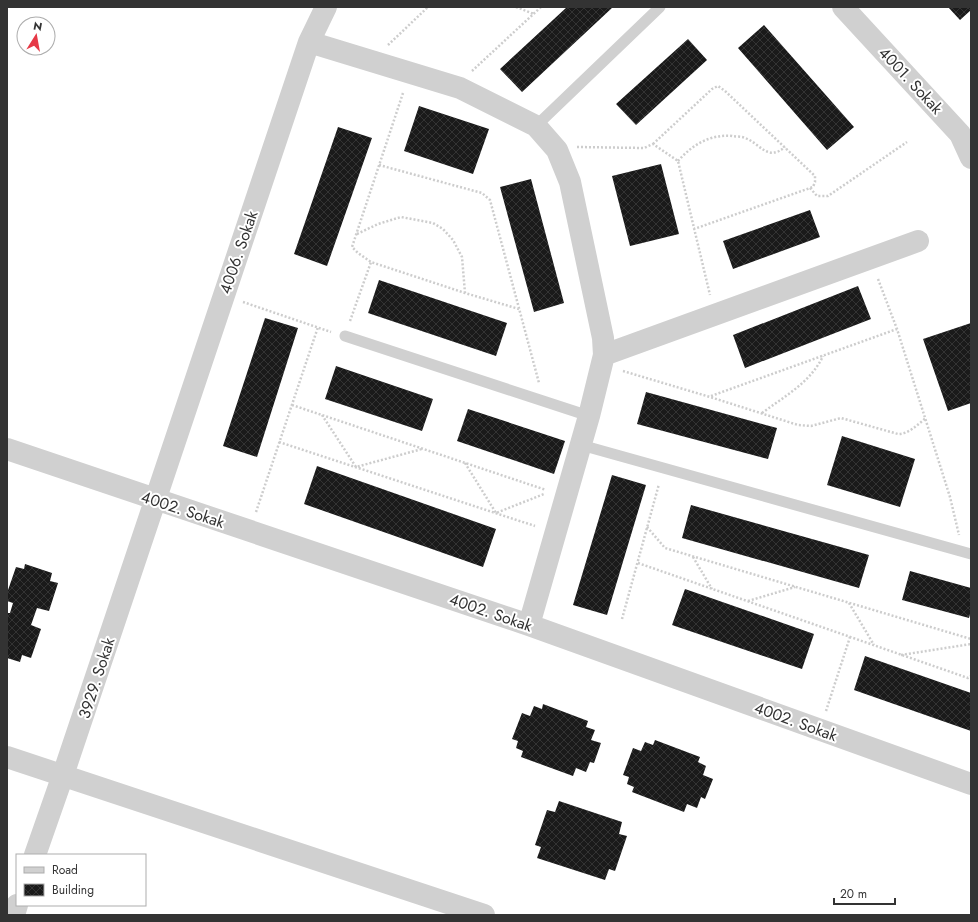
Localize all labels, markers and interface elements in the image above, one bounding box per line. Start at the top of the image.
north arrow [16,16,56,56]
text: N [32,17,44,35]
street label: 4001. Sokak [873,42,949,120]
street label: 4006. Sokak [213,207,264,297]
street label: 4002. Sokak [138,485,228,534]
street label: 4002. Sokak [446,588,536,638]
street label: 3929. Sokak [73,634,121,722]
street label: 4002. Sokak [751,696,841,747]
legend [16,854,146,906]
text: Road [52,861,78,879]
scale bar [834,880,895,906]
text: Building [52,881,94,899]
text: 20 m [840,885,867,903]

